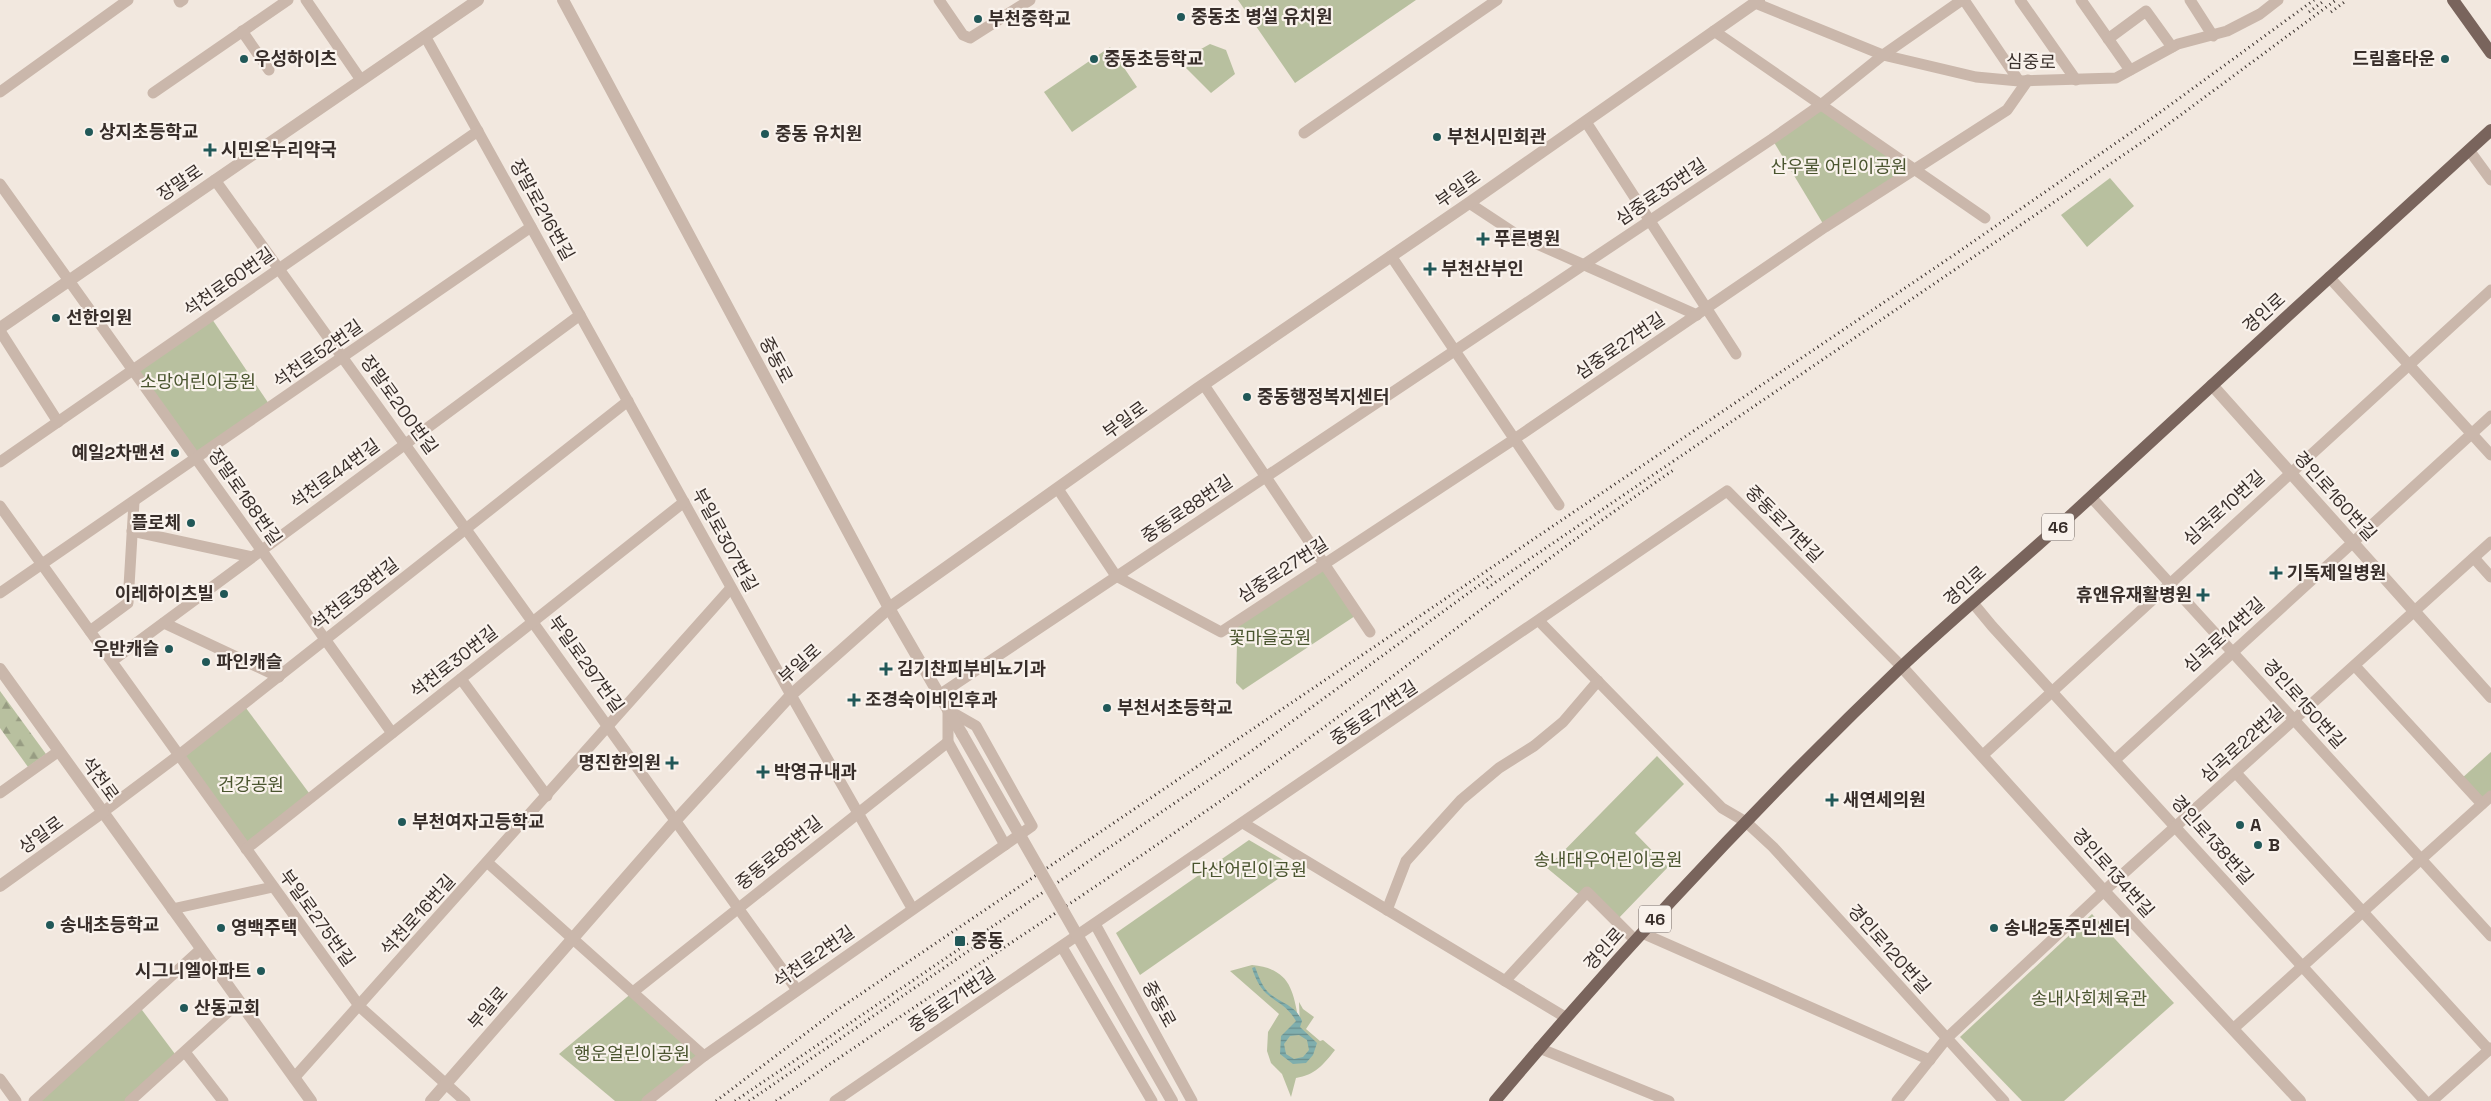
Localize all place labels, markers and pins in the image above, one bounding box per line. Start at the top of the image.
place label: 중동초 병설 유치원 [1191,5,1333,28]
place label: 부천중학교 [988,7,1071,30]
marker: 중동초 병설 유치원 [1175,11,1187,23]
marker: 부천중학교 [972,13,984,25]
place label: 우성하이츠 [254,47,337,70]
place label: 중동초등학교 [1104,47,1203,70]
place label: 드림홈타운 [2352,47,2435,70]
marker: 우성하이츠 [238,53,250,65]
marker: 중동초등학교 [1088,53,1100,65]
marker: 드림홈타운 [2439,53,2451,65]
place label: 상지초등학교 [99,120,198,143]
place label: 중동 유치원 [775,122,862,145]
place label: 부천시민회관 [1447,125,1547,148]
marker: 상지초등학교 [83,126,95,138]
marker: 중동 유치원 [759,128,771,140]
marker: 부천시민회관 [1431,131,1443,143]
place label: 시민온누리약국 [221,138,337,161]
marker: 시민온누리약국 [203,143,217,157]
place label: 푸른병원 [1494,227,1560,250]
marker: 푸른병원 [1476,232,1490,246]
place label: 부천산부인 [1441,257,1524,280]
marker: 부천산부인 [1423,262,1437,276]
place label: 선한의원 [66,306,132,329]
marker: 선한의원 [50,312,62,324]
place label: 중동행정복지센터 [1257,385,1389,408]
marker: 중동행정복지센터 [1241,391,1253,403]
place label: 예일2차맨션 [72,441,165,464]
marker: 예일2차맨션 [169,447,181,459]
place label: 플로체 [131,511,181,534]
marker: 플로체 [185,517,197,529]
place label: 기독제일병원 [2287,561,2386,584]
marker: 기독제일병원 [2269,566,2283,580]
place label: 이레하이츠빌 [115,582,214,605]
place label: 휴앤유재활병원 [2076,583,2192,606]
marker: 이레하이츠빌 [218,588,230,600]
marker: 휴앤유재활병원 [2196,588,2210,602]
place label: 우반캐슬 [93,637,159,660]
marker: 우반캐슬 [163,643,175,655]
place label: 파인캐슬 [216,650,282,673]
marker: 파인캐슬 [200,656,212,668]
place label: 김기찬피부비뇨기과 [897,657,1046,680]
marker: 김기찬피부비뇨기과 [879,662,893,676]
place label: 조경숙이비인후과 [865,688,998,711]
marker: 조경숙이비인후과 [847,693,861,707]
place label: 부천서초등학교 [1117,696,1233,719]
marker: 부천서초등학교 [1101,702,1113,714]
place label: 명진한의원 [578,751,661,774]
marker: 명진한의원 [665,756,679,770]
place label: 박영규내과 [774,760,857,783]
marker: 박영규내과 [756,765,770,779]
place label: 새연세의원 [1843,788,1926,811]
marker: 새연세의원 [1825,793,1839,807]
place label: 부천여자고등학교 [412,810,544,833]
place label: A [2250,813,2262,836]
marker: 부천여자고등학교 [396,816,408,828]
marker: A [2234,819,2246,831]
place label: B [2268,833,2280,856]
marker: B [2252,839,2264,851]
place label: 송내초등학교 [60,913,159,936]
place label: 영백주택 [231,916,297,939]
place label: 송내2동주민센터 [2004,916,2131,939]
marker: 송내초등학교 [44,919,56,931]
marker: 영백주택 [215,922,227,934]
marker: 송내2동주민센터 [1988,922,2000,934]
place label: 중동 [971,929,1004,952]
marker: 중동 [953,934,967,948]
place label: 시그니엘아파트 [135,959,251,982]
marker: 시그니엘아파트 [255,965,267,977]
place label: 산동교회 [194,996,260,1019]
marker: 산동교회 [178,1002,190,1014]

